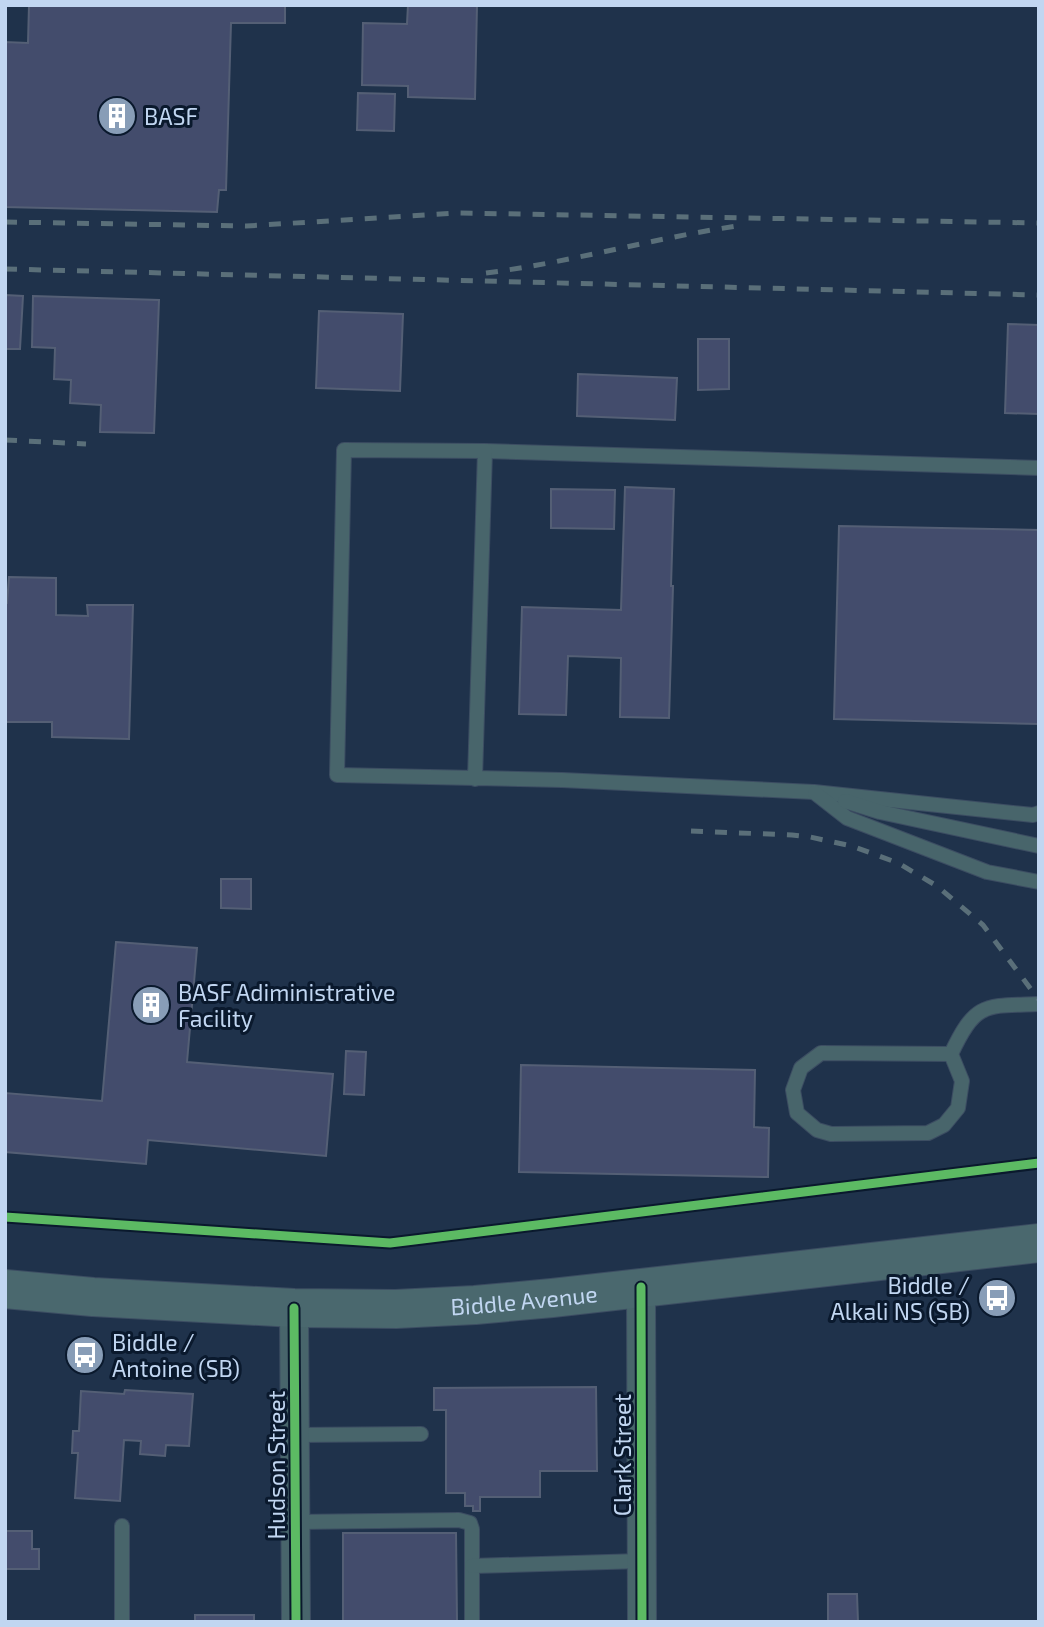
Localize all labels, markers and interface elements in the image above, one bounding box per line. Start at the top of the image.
building icon: BASF [96,95,138,137]
place label: BASF [144,102,198,130]
place label: BASF Adiministrative Facility [178,978,395,1032]
building icon: BASF Adiministrative Facility [130,984,172,1026]
place label: Biddle / Alkali NS (SB) [831,1271,970,1325]
bus stop icon: Biddle / Alkali NS (SB) [976,1277,1018,1319]
street label: Biddle Avenue [450,1279,599,1320]
place label: Biddle / Antoine (SB) [112,1328,240,1382]
bus stop icon: Biddle / Antoine (SB) [64,1334,106,1376]
street label: Hudson Street [262,1390,290,1539]
street label: Clark Street [608,1394,636,1516]

